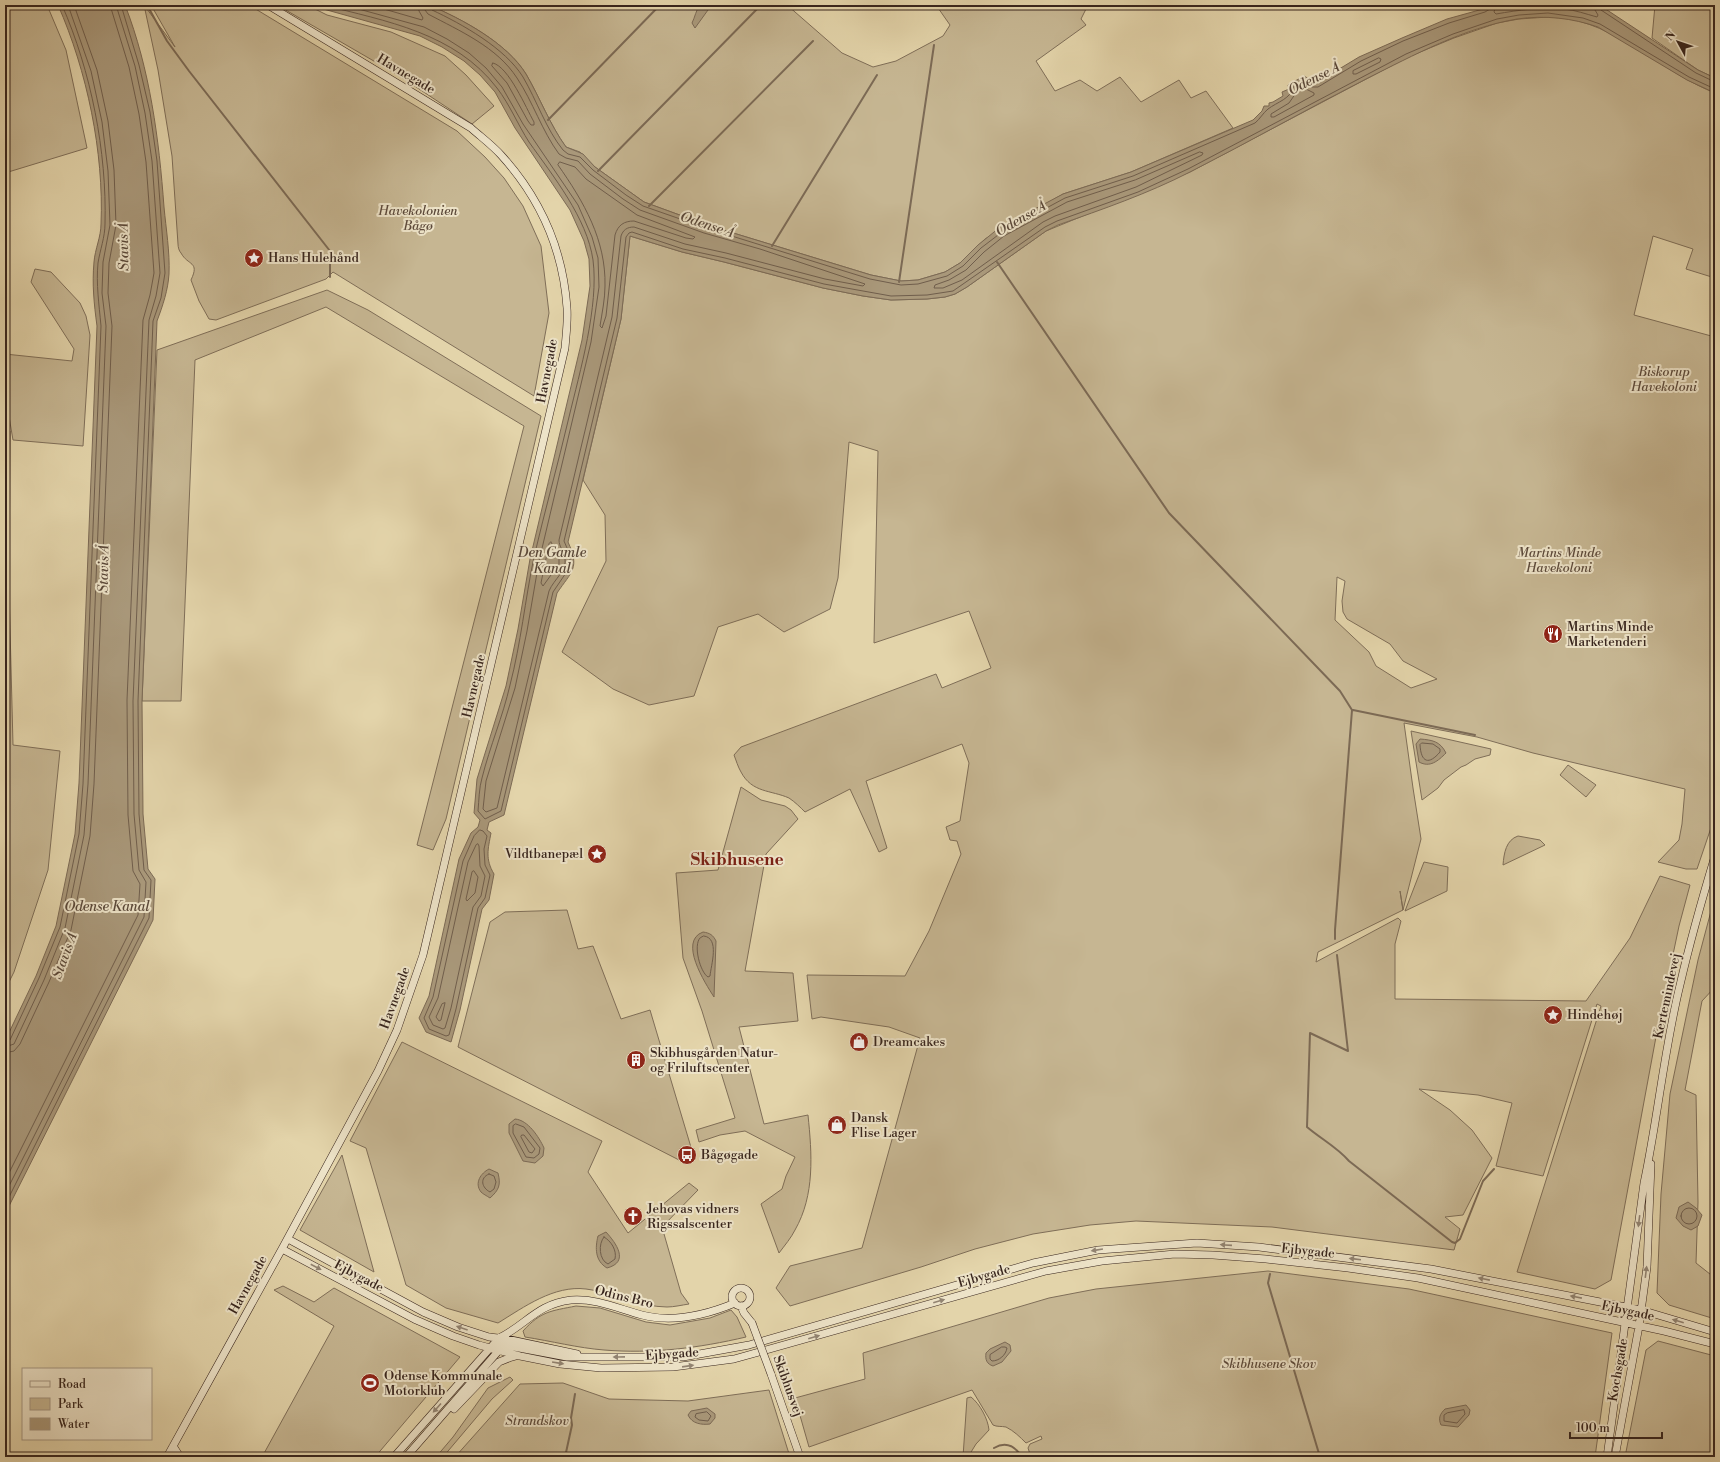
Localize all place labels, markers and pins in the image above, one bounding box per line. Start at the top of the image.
place icon: Hans Hulehånd [243,247,265,269]
place label: Hans Hulehånd [268,250,359,266]
place label: Martins Minde Marketenderi [1567,619,1654,650]
restaurant icon: Martins Minde Marketenderi [1542,623,1564,645]
place icon: Vildtbanepæl [586,843,608,865]
place label: Vildtbanepæl [504,846,583,862]
place icon: Hindehøj [1542,1004,1564,1026]
place label: Hindehøj [1567,1007,1623,1023]
shop icon: Dreamcakes [848,1031,870,1053]
place label: Dreamcakes [873,1034,946,1050]
place label: Skibhusgården Natur- og Friluftscenter [650,1045,778,1076]
building icon: Skibhusgården Natur- og Friluftscenter [625,1049,647,1071]
place label: Dansk Flise Lager [851,1110,917,1141]
shop icon: Dansk Flise Lager [826,1114,848,1136]
bus stop icon: Bågøgade [676,1144,698,1166]
place label: Bågøgade [700,1147,758,1163]
place label: Jehovas vidners Rigssalscenter [646,1201,739,1232]
church icon: Jehovas vidners Rigssalscenter [622,1205,644,1227]
place label: Odense Kommunale Motorklub [384,1368,503,1399]
sports icon: Odense Kommunale Motorklub [359,1372,381,1394]

